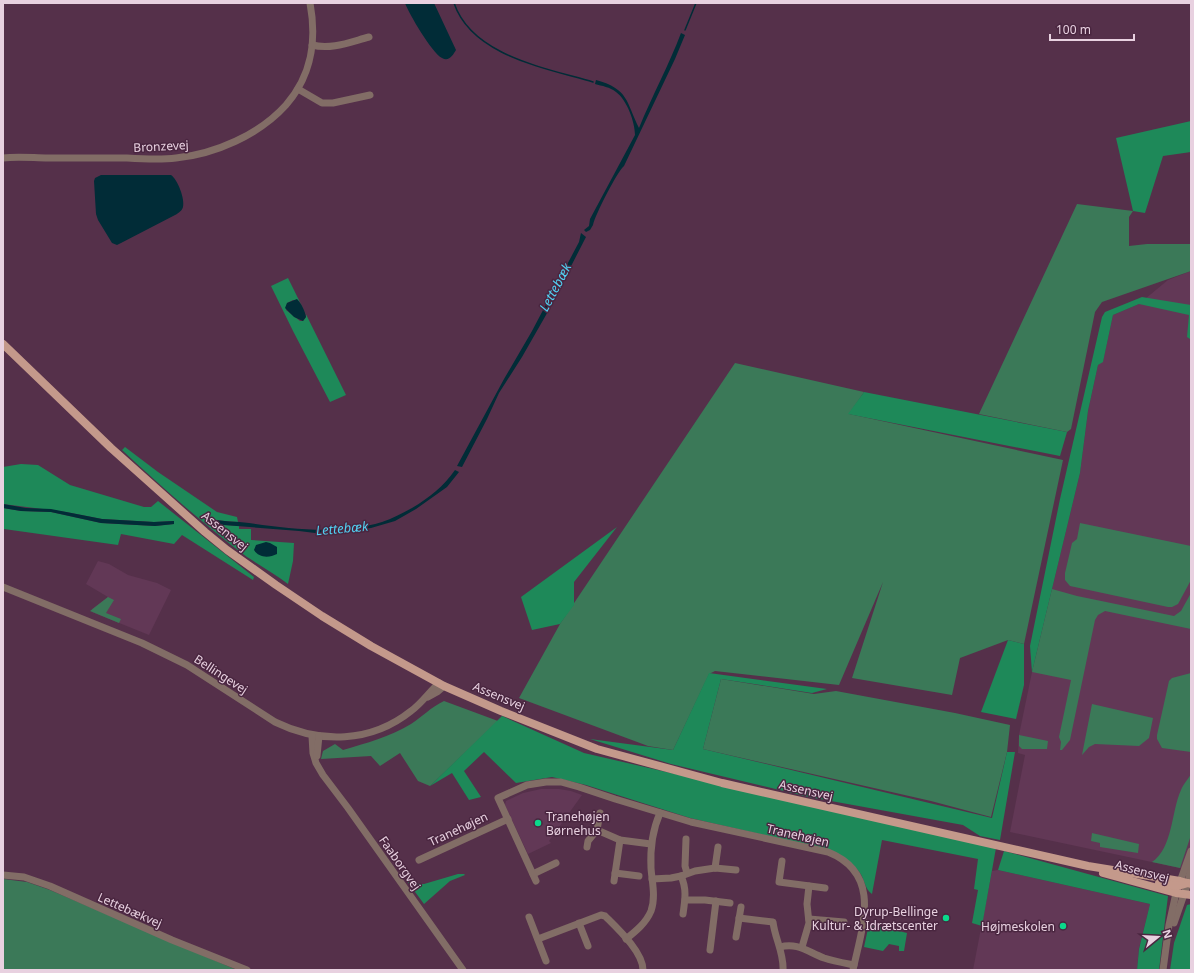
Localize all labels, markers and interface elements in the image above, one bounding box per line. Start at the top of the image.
scale bar [1050,16,1134,42]
text: 100 m [1056,21,1091,38]
street label: Bronzevej [133,136,189,156]
water label: Lettebæk [535,259,576,314]
street label: Assensvej [198,507,252,555]
water label: Lettebæk [315,517,369,539]
street label: Bellingevej [191,650,251,698]
street label: Assensvej [470,677,528,715]
street label: Assensvej [777,776,835,804]
street label: Tranehøjen [426,808,490,850]
place label: Tranehøjen Børnehus [546,808,610,839]
marker: Tranehøjen Børnehus [533,818,543,828]
street label: Tranehøjen [765,820,831,850]
street label: Faaborgvej [375,833,425,893]
street label: Assensvej [1113,856,1171,886]
street label: Lettebækvej [95,888,165,932]
place label: Dyrup-Bellinge Kultur- & Idrætscenter [812,903,938,934]
marker: Dyrup-Bellinge Kultur- & Idrætscenter [941,913,951,923]
north arrow [1138,917,1178,957]
place label: Højmeskolen [981,918,1055,935]
marker: Højmeskolen [1058,921,1068,931]
text: N [1159,927,1177,940]

